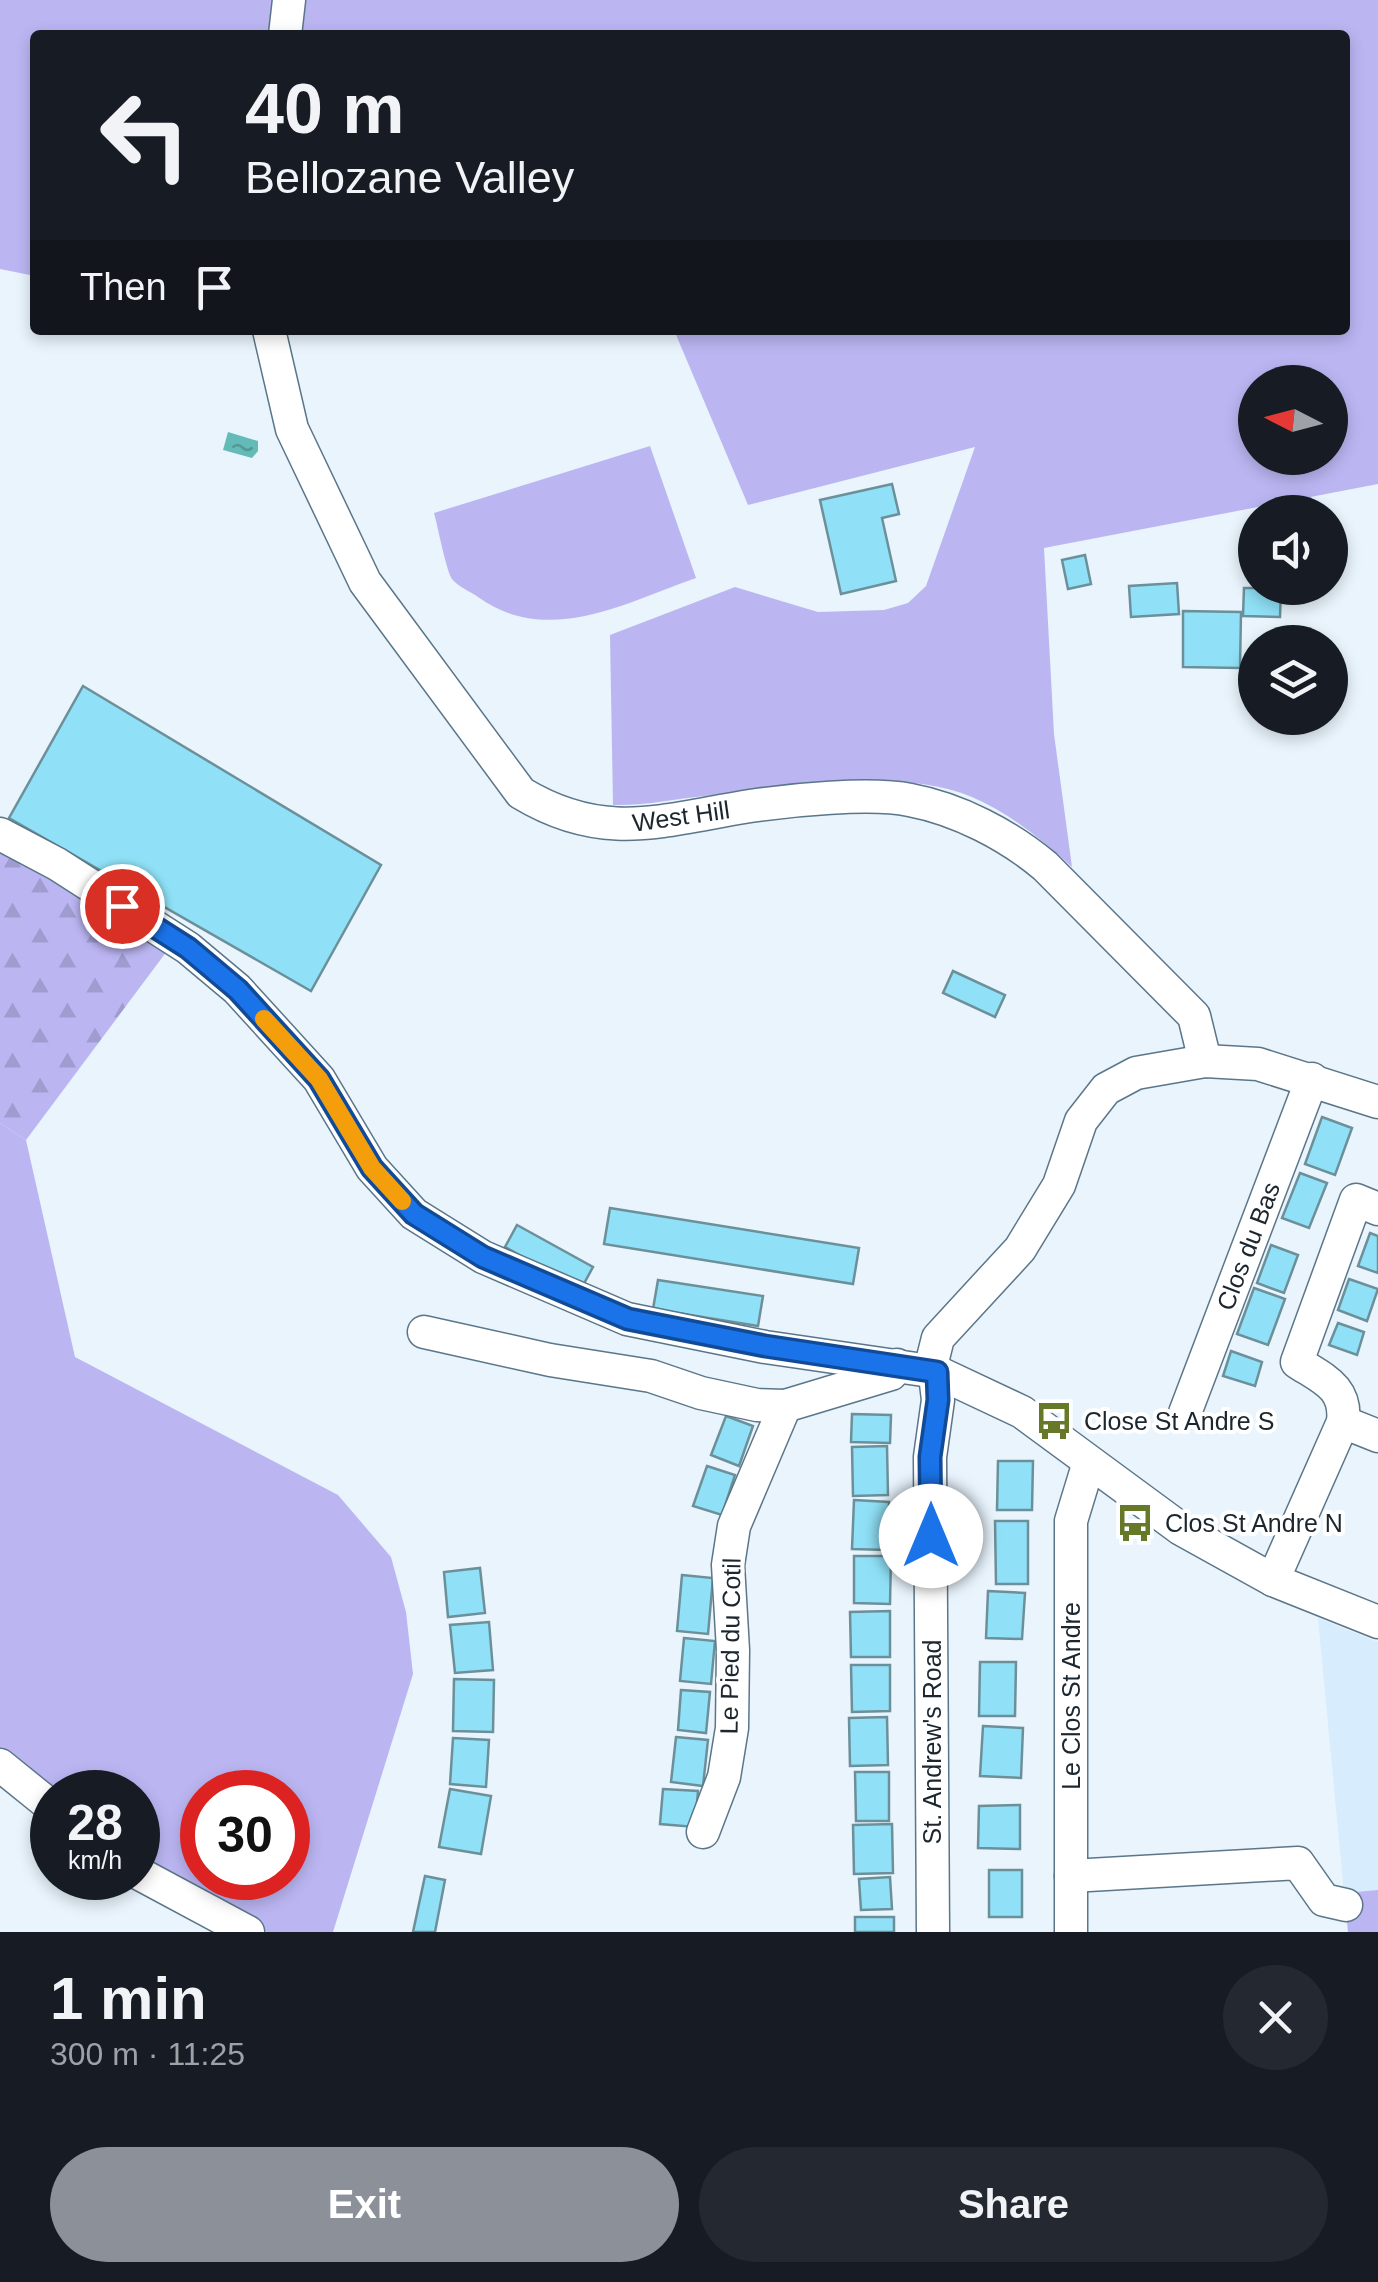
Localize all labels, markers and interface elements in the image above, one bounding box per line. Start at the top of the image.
icon: left [80,70,210,200]
text: 40 m [245,70,405,148]
text: Bellozane Valley [245,152,574,203]
icon: arrive [187,260,242,315]
text: Then [80,266,167,308]
north arrow [1238,365,1348,475]
map controls [1238,365,1348,735]
button: sound [1238,495,1348,605]
button: layers [1238,625,1348,735]
street label: West Hill [630,795,732,837]
pin [80,864,165,949]
icon: arrive [95,879,150,934]
street label: Clos du Bas [1211,1178,1285,1314]
bus stop icon: Close St Andre S [1033,1400,1075,1442]
place label: Close St Andre S [1084,1407,1274,1435]
position arrow [879,1484,983,1588]
bus stop icon: Clos St Andre N [1114,1502,1156,1544]
place label: Clos St Andre N [1165,1509,1343,1537]
street label: Le Pied du Cotil [714,1558,746,1734]
street label: Le Clos St Andre [1057,1602,1085,1790]
street label: St. Andrew's Road [918,1640,946,1844]
speed limit sign: 30 [180,1770,310,1900]
text: 28 [67,1795,123,1851]
text: km/h [68,1846,122,1874]
text: 1 min [50,1965,207,2032]
button: close [1223,1965,1328,2070]
text: 300 m · 11:25 [50,2036,245,2072]
button: Exit [50,2147,679,2262]
button: Share [699,2147,1328,2262]

